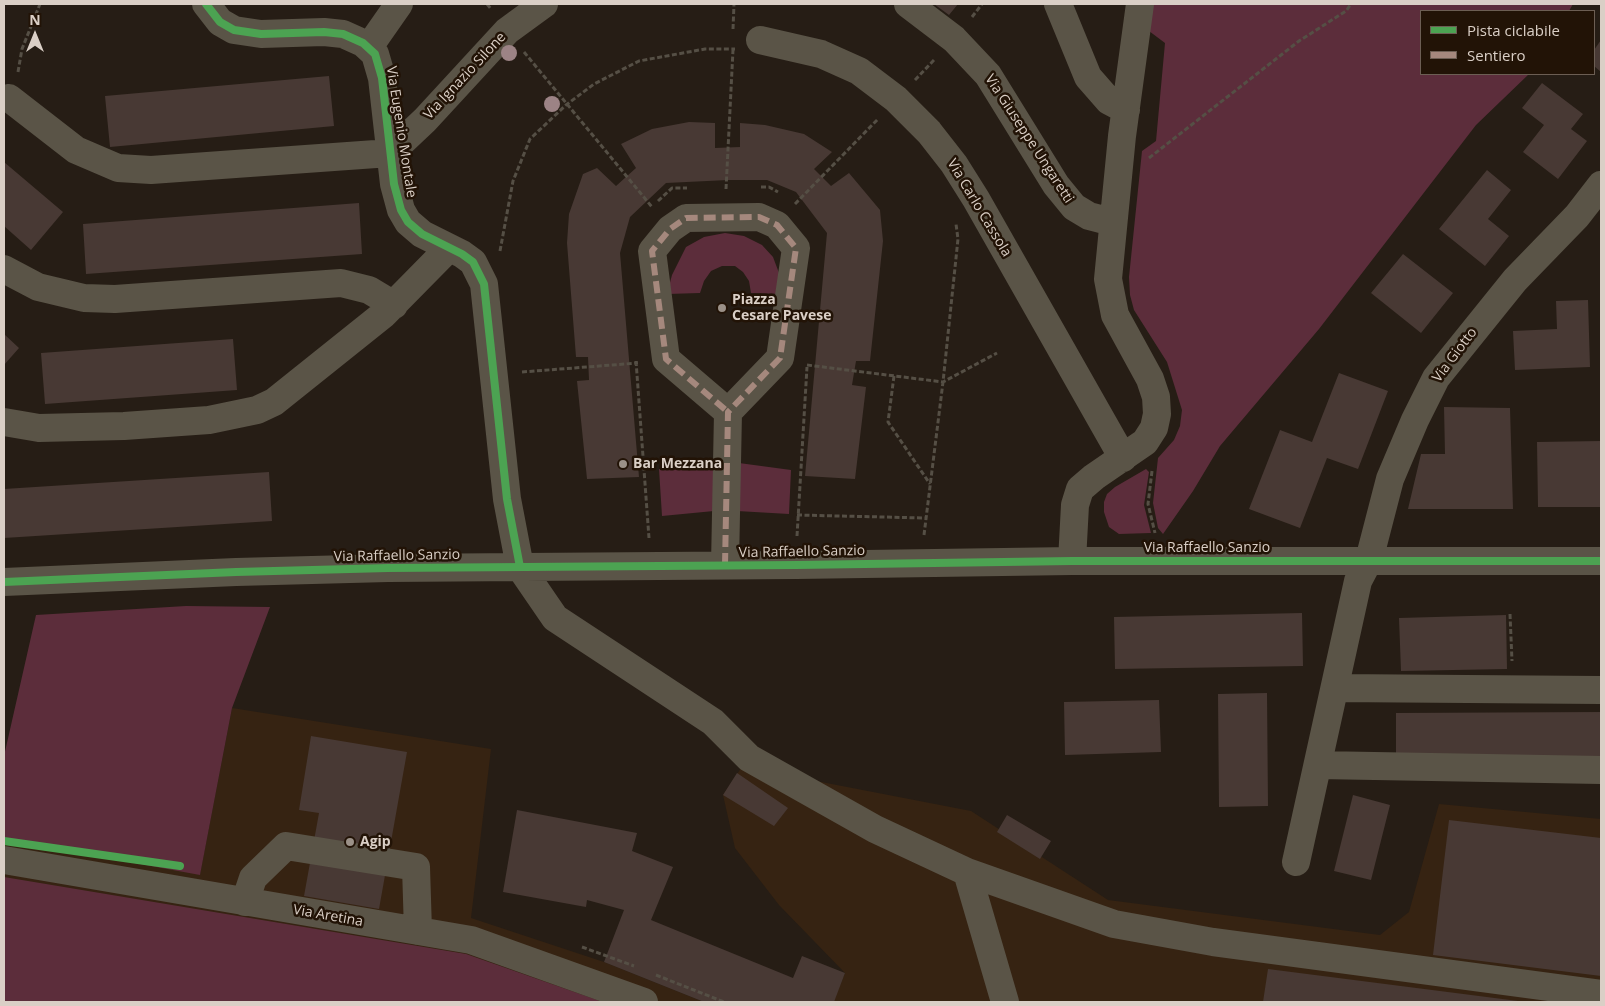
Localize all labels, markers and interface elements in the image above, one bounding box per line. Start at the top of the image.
north arrow [10,10,60,60]
text: N [29,10,41,29]
legend [1420,10,1595,75]
text: Pista ciclabile [1467,20,1560,40]
street label: Via Ignazio Silone [420,29,510,123]
text: Sentiero [1467,45,1526,65]
street label: Via Eugenio Montale [382,65,420,199]
street label: Via Giuseppe Ungaretti [981,72,1077,206]
street label: Via Carlo Cassola [943,156,1015,260]
place label: Piazza Cesare Pavese [732,292,832,324]
marker: Piazza Cesare Pavese [716,302,728,314]
street label: Via Giotto [1429,324,1481,386]
place label: Bar Mezzana [633,456,722,472]
marker: Bar Mezzana [617,458,629,470]
street label: Via Raffaello Sanzio [1144,540,1270,556]
street label: Via Raffaello Sanzio [739,542,865,562]
street label: Via Raffaello Sanzio [334,546,460,566]
place label: Agip [360,834,391,850]
marker: Agip [344,836,356,848]
street label: Via Aretina [292,902,364,930]

